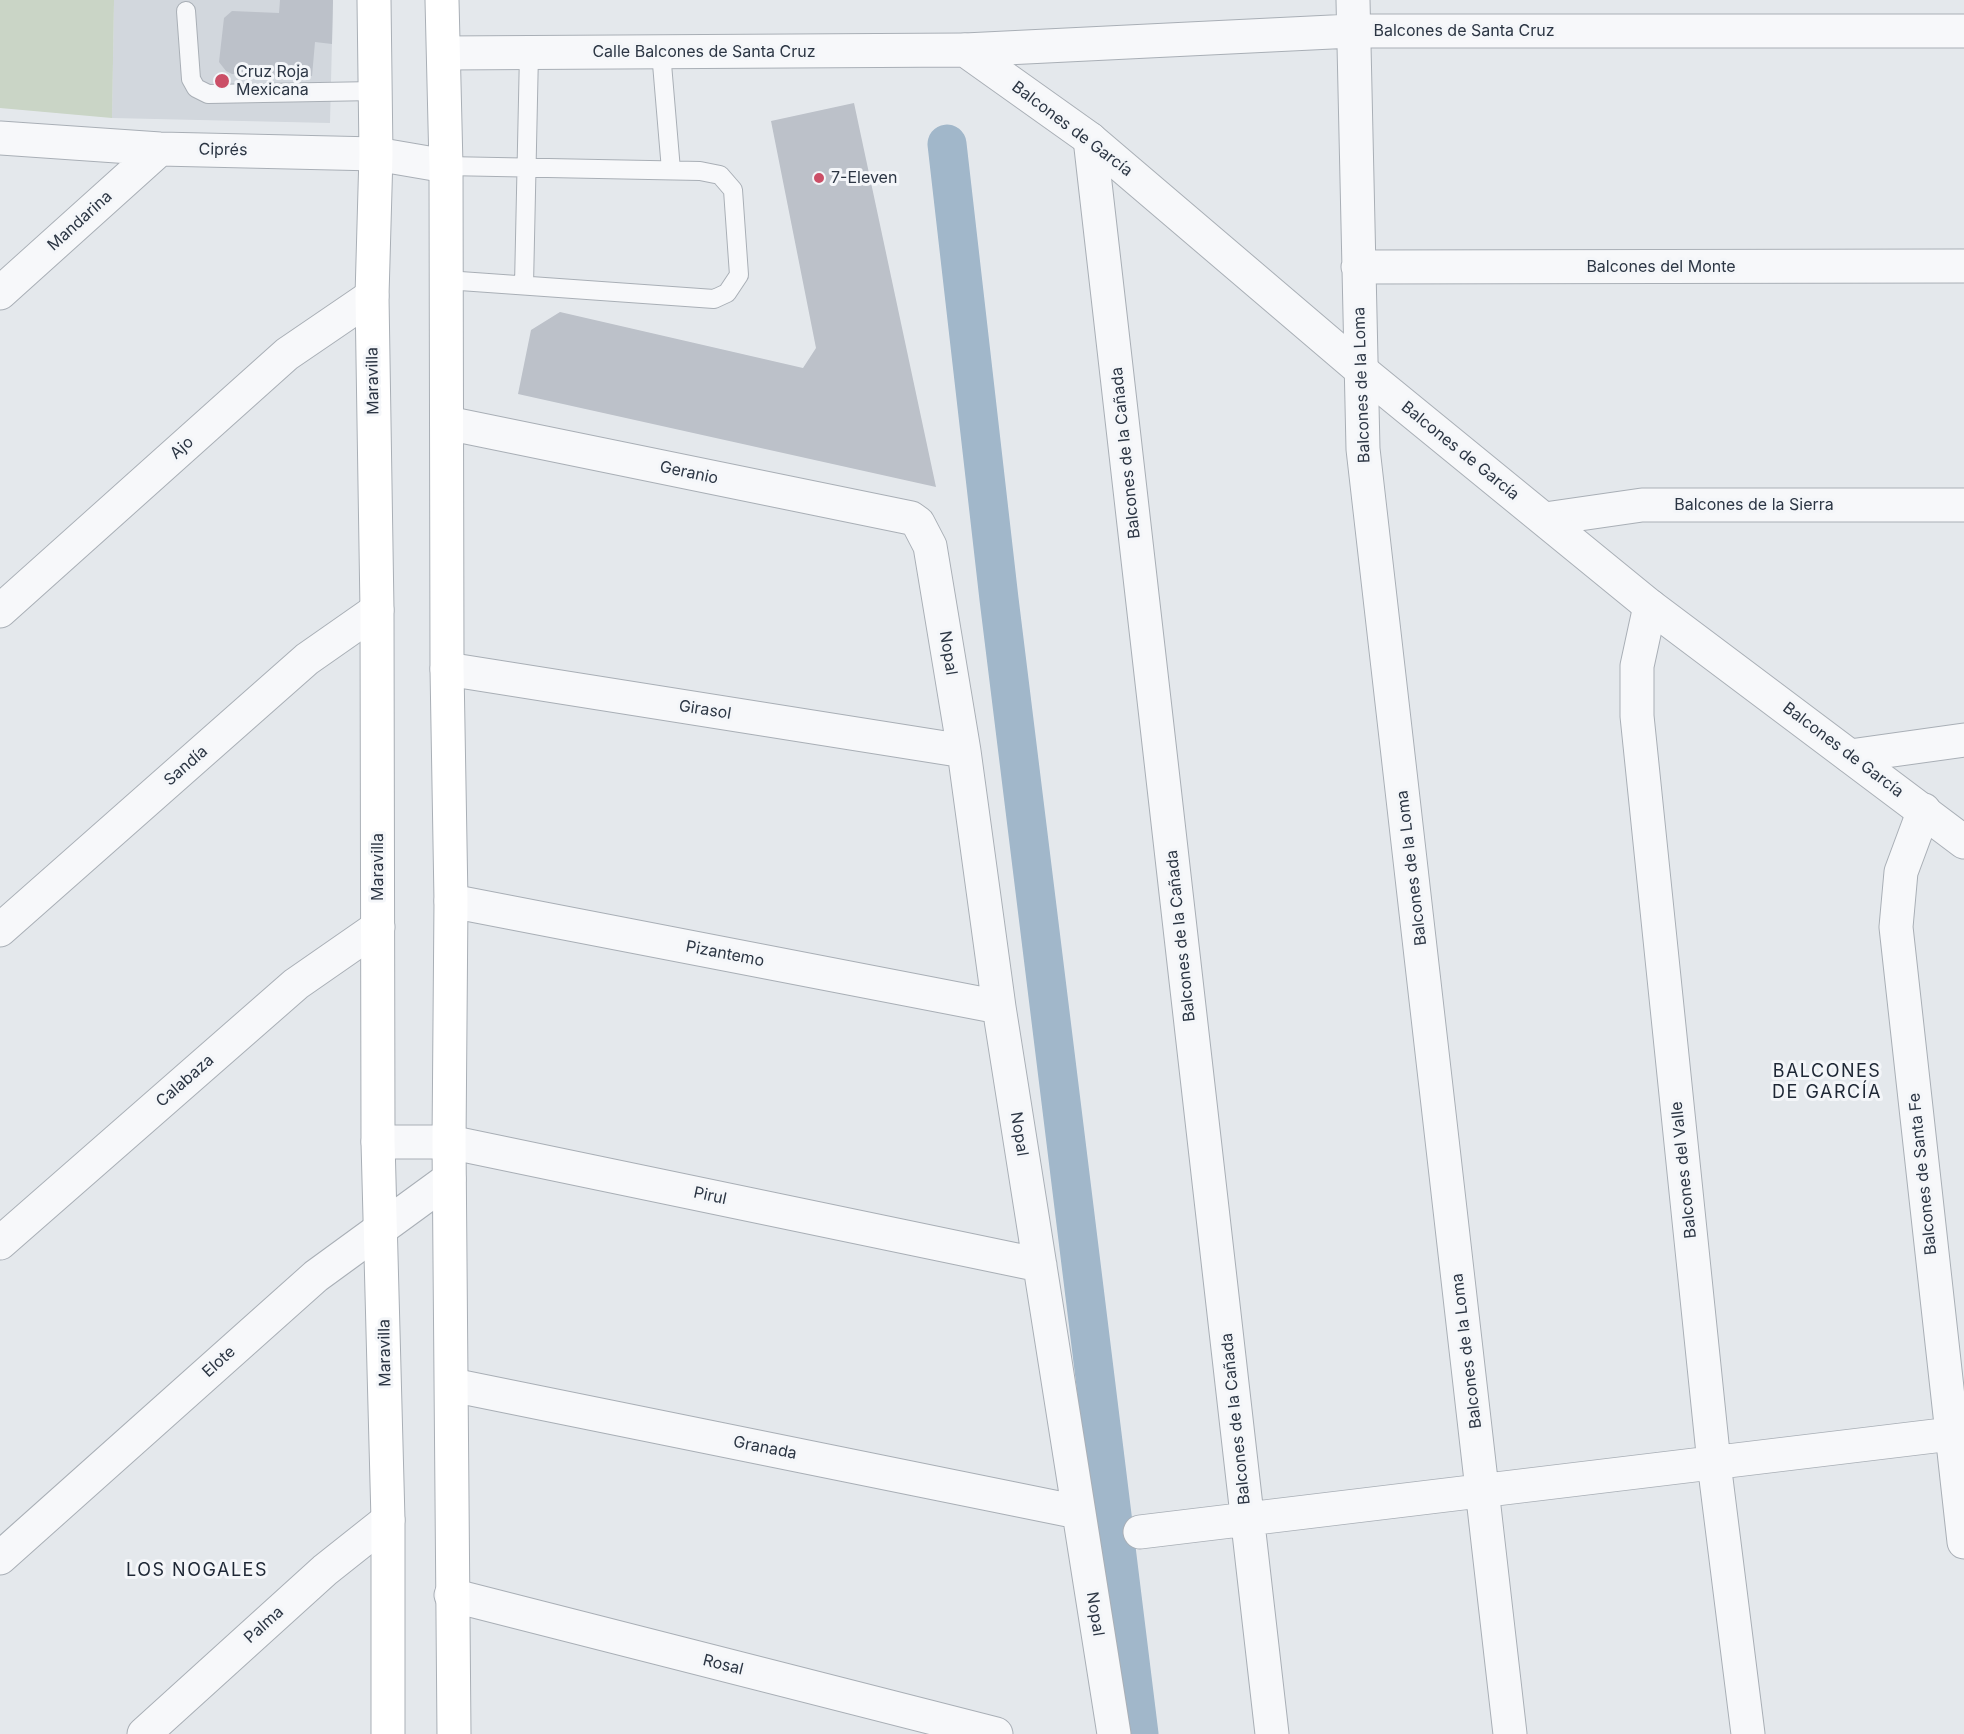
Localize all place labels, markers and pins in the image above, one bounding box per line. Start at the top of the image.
place label: Cruz Roja Mexicana [236,62,309,100]
marker: Cruz Roja Mexicana [213,72,231,90]
place label: 7-Eleven [831,168,897,188]
marker: 7-Eleven [812,171,826,185]

